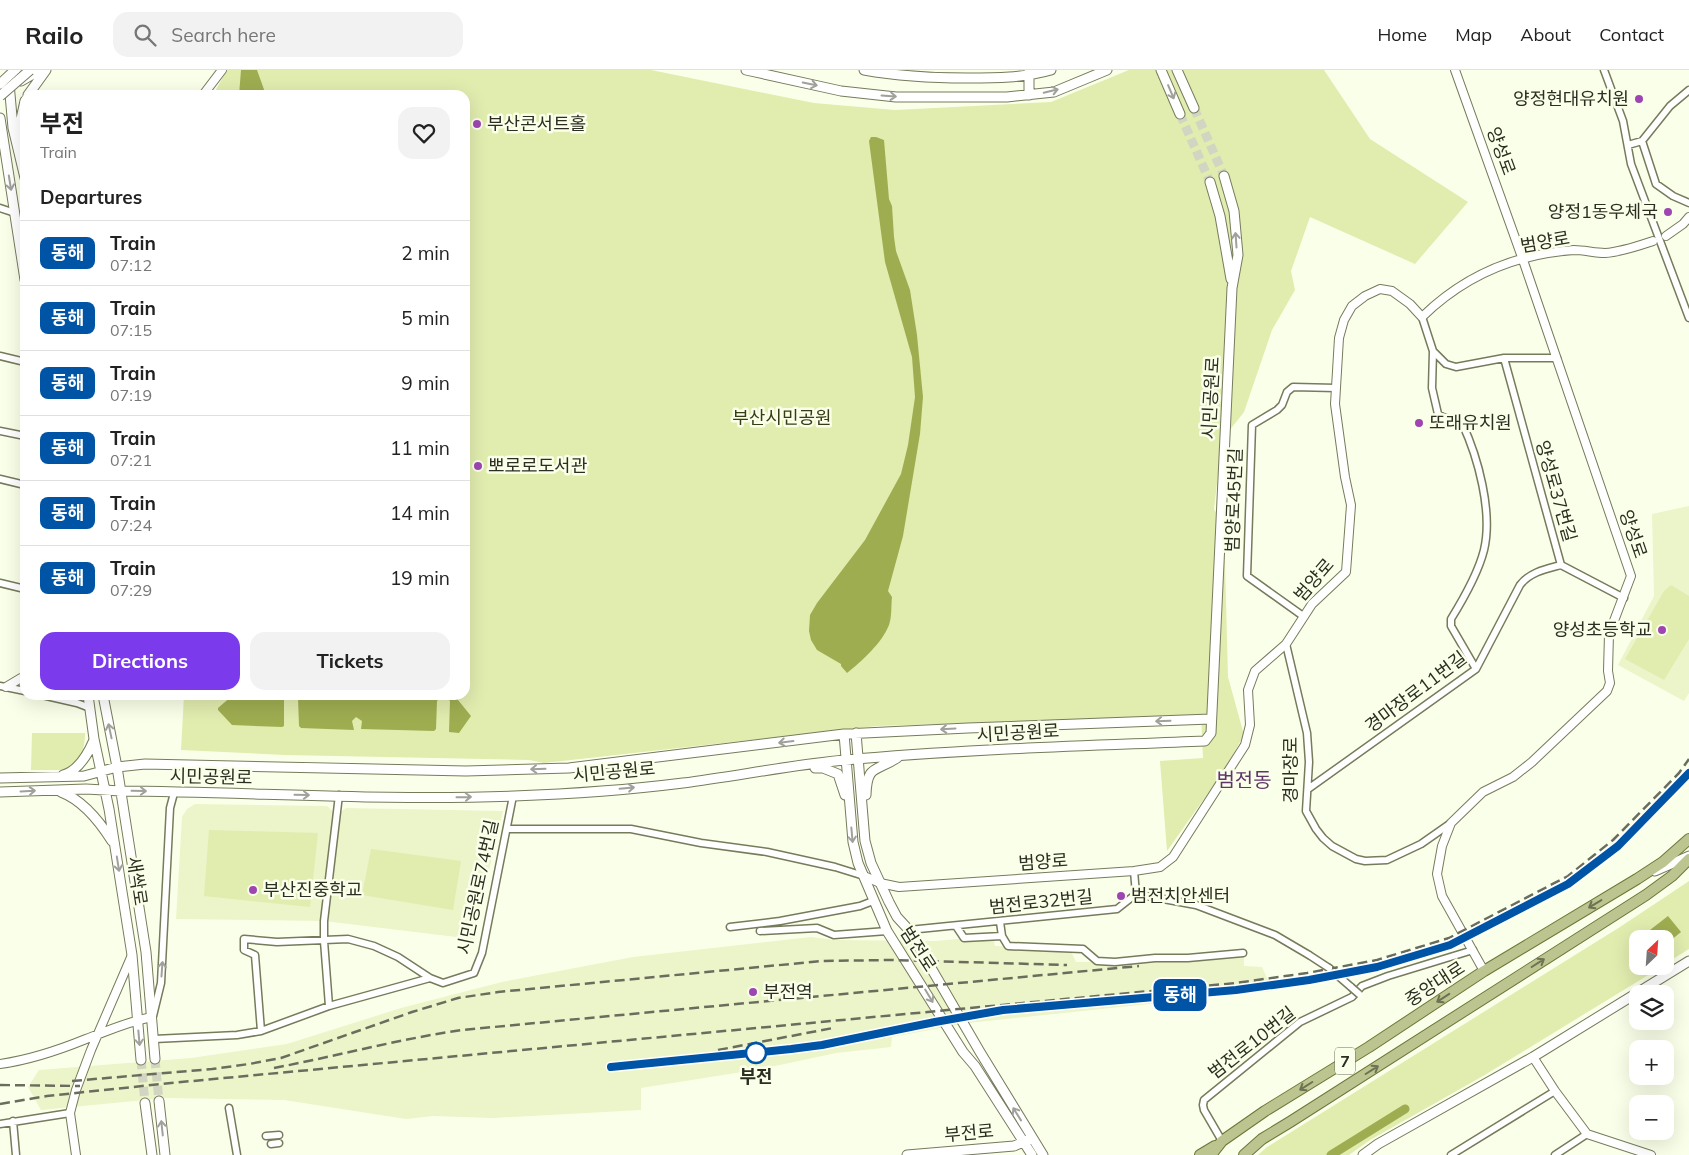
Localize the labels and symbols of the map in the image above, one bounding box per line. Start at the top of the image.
one-way arrow [802,80,818,89]
one-way arrow [1166,84,1176,99]
one-way arrow [1043,86,1059,95]
place label: 양정현대유치원 [1513,87,1629,110]
one-way arrow [881,91,897,101]
marker: 양정현대유치원 [1633,93,1645,105]
place label: 부산콘서트홀 [487,112,586,135]
marker: 부산콘서트홀 [471,118,483,130]
street label: 양성로 [1482,124,1521,178]
one-way arrow [6,175,16,191]
place label: 양정1동우체국 [1548,200,1658,223]
marker: 양정1동우체국 [1662,206,1674,218]
street label: 범양로 [1518,226,1571,257]
one-way arrow [1232,232,1241,248]
street label: 시민공원로 [1197,356,1224,440]
park label: 부산시민공원 [732,406,832,429]
place label: 또래유치원 [1429,411,1512,434]
marker: 또래유치원 [1413,417,1425,429]
street label: 양성로37번길 [1531,438,1582,544]
street label: 범양로45번길 [1220,447,1247,553]
place label: 뽀로로도서관 [488,454,588,477]
marker: 뽀로로도서관 [472,460,484,472]
street label: 양성로 [1615,507,1652,561]
street label: 범양로 [1289,553,1339,606]
place label: 양성초등학교 [1553,618,1652,641]
marker: 양성초등학교 [1656,624,1668,636]
street label: 경마장로11번길 [1360,646,1471,737]
one-way arrow [1155,716,1171,725]
street label: 시민공원로 [976,719,1060,746]
one-way arrow [104,723,114,739]
one-way arrow [940,724,956,733]
one-way arrow [778,737,794,747]
street label: 경마장로 [1279,737,1302,803]
street label: 시민공원로 [572,756,656,787]
street label: 시민공원로 [169,764,253,789]
one-way arrow [530,764,546,773]
district label: 범전동 [1216,767,1272,792]
one-way arrow [618,783,634,793]
one-way arrow [20,786,36,796]
one-way arrow [131,787,147,796]
one-way arrow [294,790,310,799]
one-way arrow [456,792,472,802]
street label: 시민공원로74번길 [452,817,503,957]
one-way arrow [847,827,857,843]
street label: 범양로 [1017,848,1069,875]
one-way arrow [113,855,123,871]
street label: 새싹로 [122,855,153,907]
place label: 부산진중학교 [263,878,362,901]
marker: 부산진중학교 [247,884,259,896]
place label: 범전치안센터 [1131,884,1230,907]
street label: 범전로32번길 [988,885,1094,918]
marker: 범전치안센터 [1115,890,1127,902]
one-way arrow [1588,900,1602,910]
street label: 범전로 [895,922,942,976]
north arrow [1629,930,1674,975]
street label: 중앙대로 [1401,956,1469,1011]
one-way arrow [1530,958,1544,968]
one-way arrow [157,962,166,978]
line badge: 동해 [1158,979,1202,1011]
place label: 부전역 [763,980,813,1003]
marker: 부전역 [747,986,759,998]
one-way arrow [923,989,934,1003]
one-way arrow [1436,993,1450,1003]
street label: 범전로10번길 [1203,1001,1300,1084]
one-way arrow [134,1030,144,1046]
marker: 부전 [745,1042,767,1064]
road number: 7 [1335,1048,1355,1074]
place label: 부전 [739,1065,773,1088]
one-way arrow [1364,1065,1378,1075]
one-way arrow [1299,1080,1313,1091]
one-way arrow [1012,1107,1022,1121]
street label: 부전로 [943,1119,995,1146]
one-way arrow [157,1120,167,1136]

